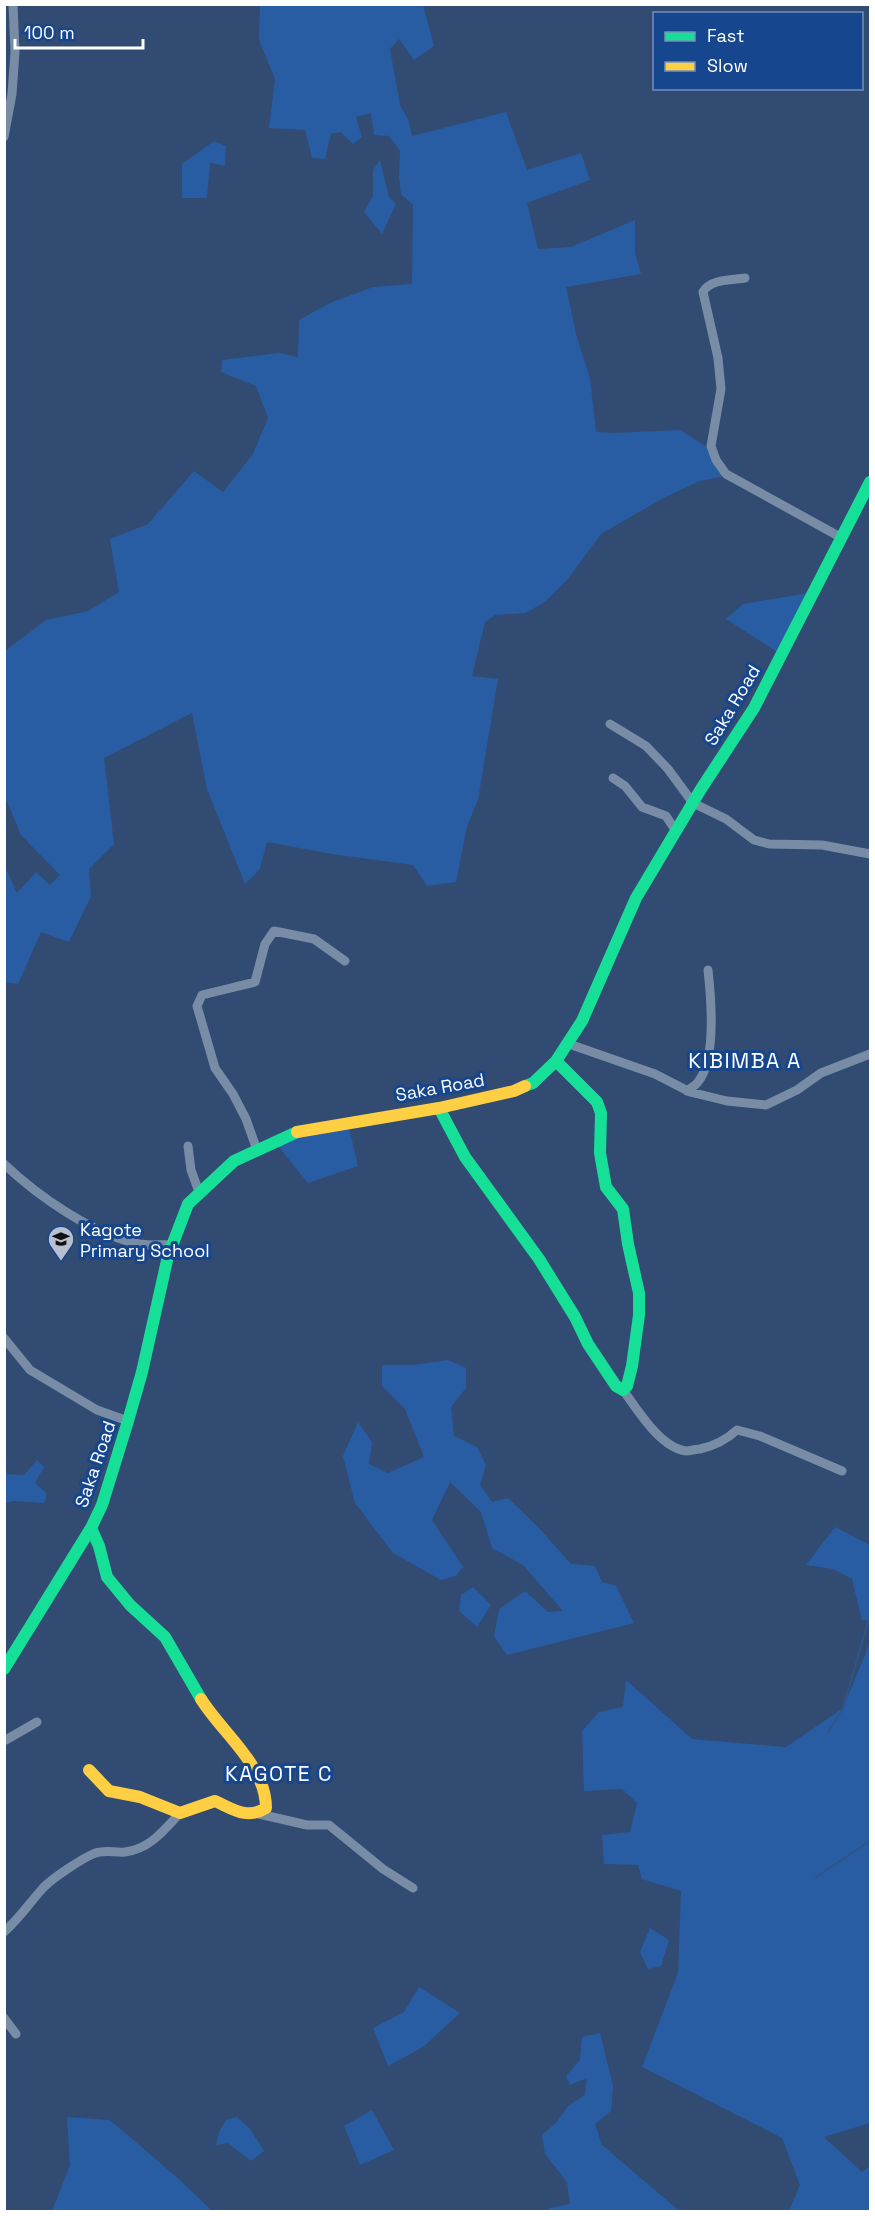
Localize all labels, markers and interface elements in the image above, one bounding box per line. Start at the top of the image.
scale bar [15,12,142,50]
legend [653,12,863,90]
text: 100 m [24,21,75,44]
text: Fast [707,24,744,47]
text: Slow [707,54,748,77]
street label: Saka Road [699,660,765,750]
district label: KIBIMBA A [688,1047,802,1074]
street label: Saka Road [394,1068,486,1106]
place label: Kagote Primary School [80,1218,210,1262]
school or university icon: Kagote Primary School [46,1224,76,1262]
street label: Saka Road [69,1418,121,1510]
district label: KAGOTE C [225,1760,333,1787]

